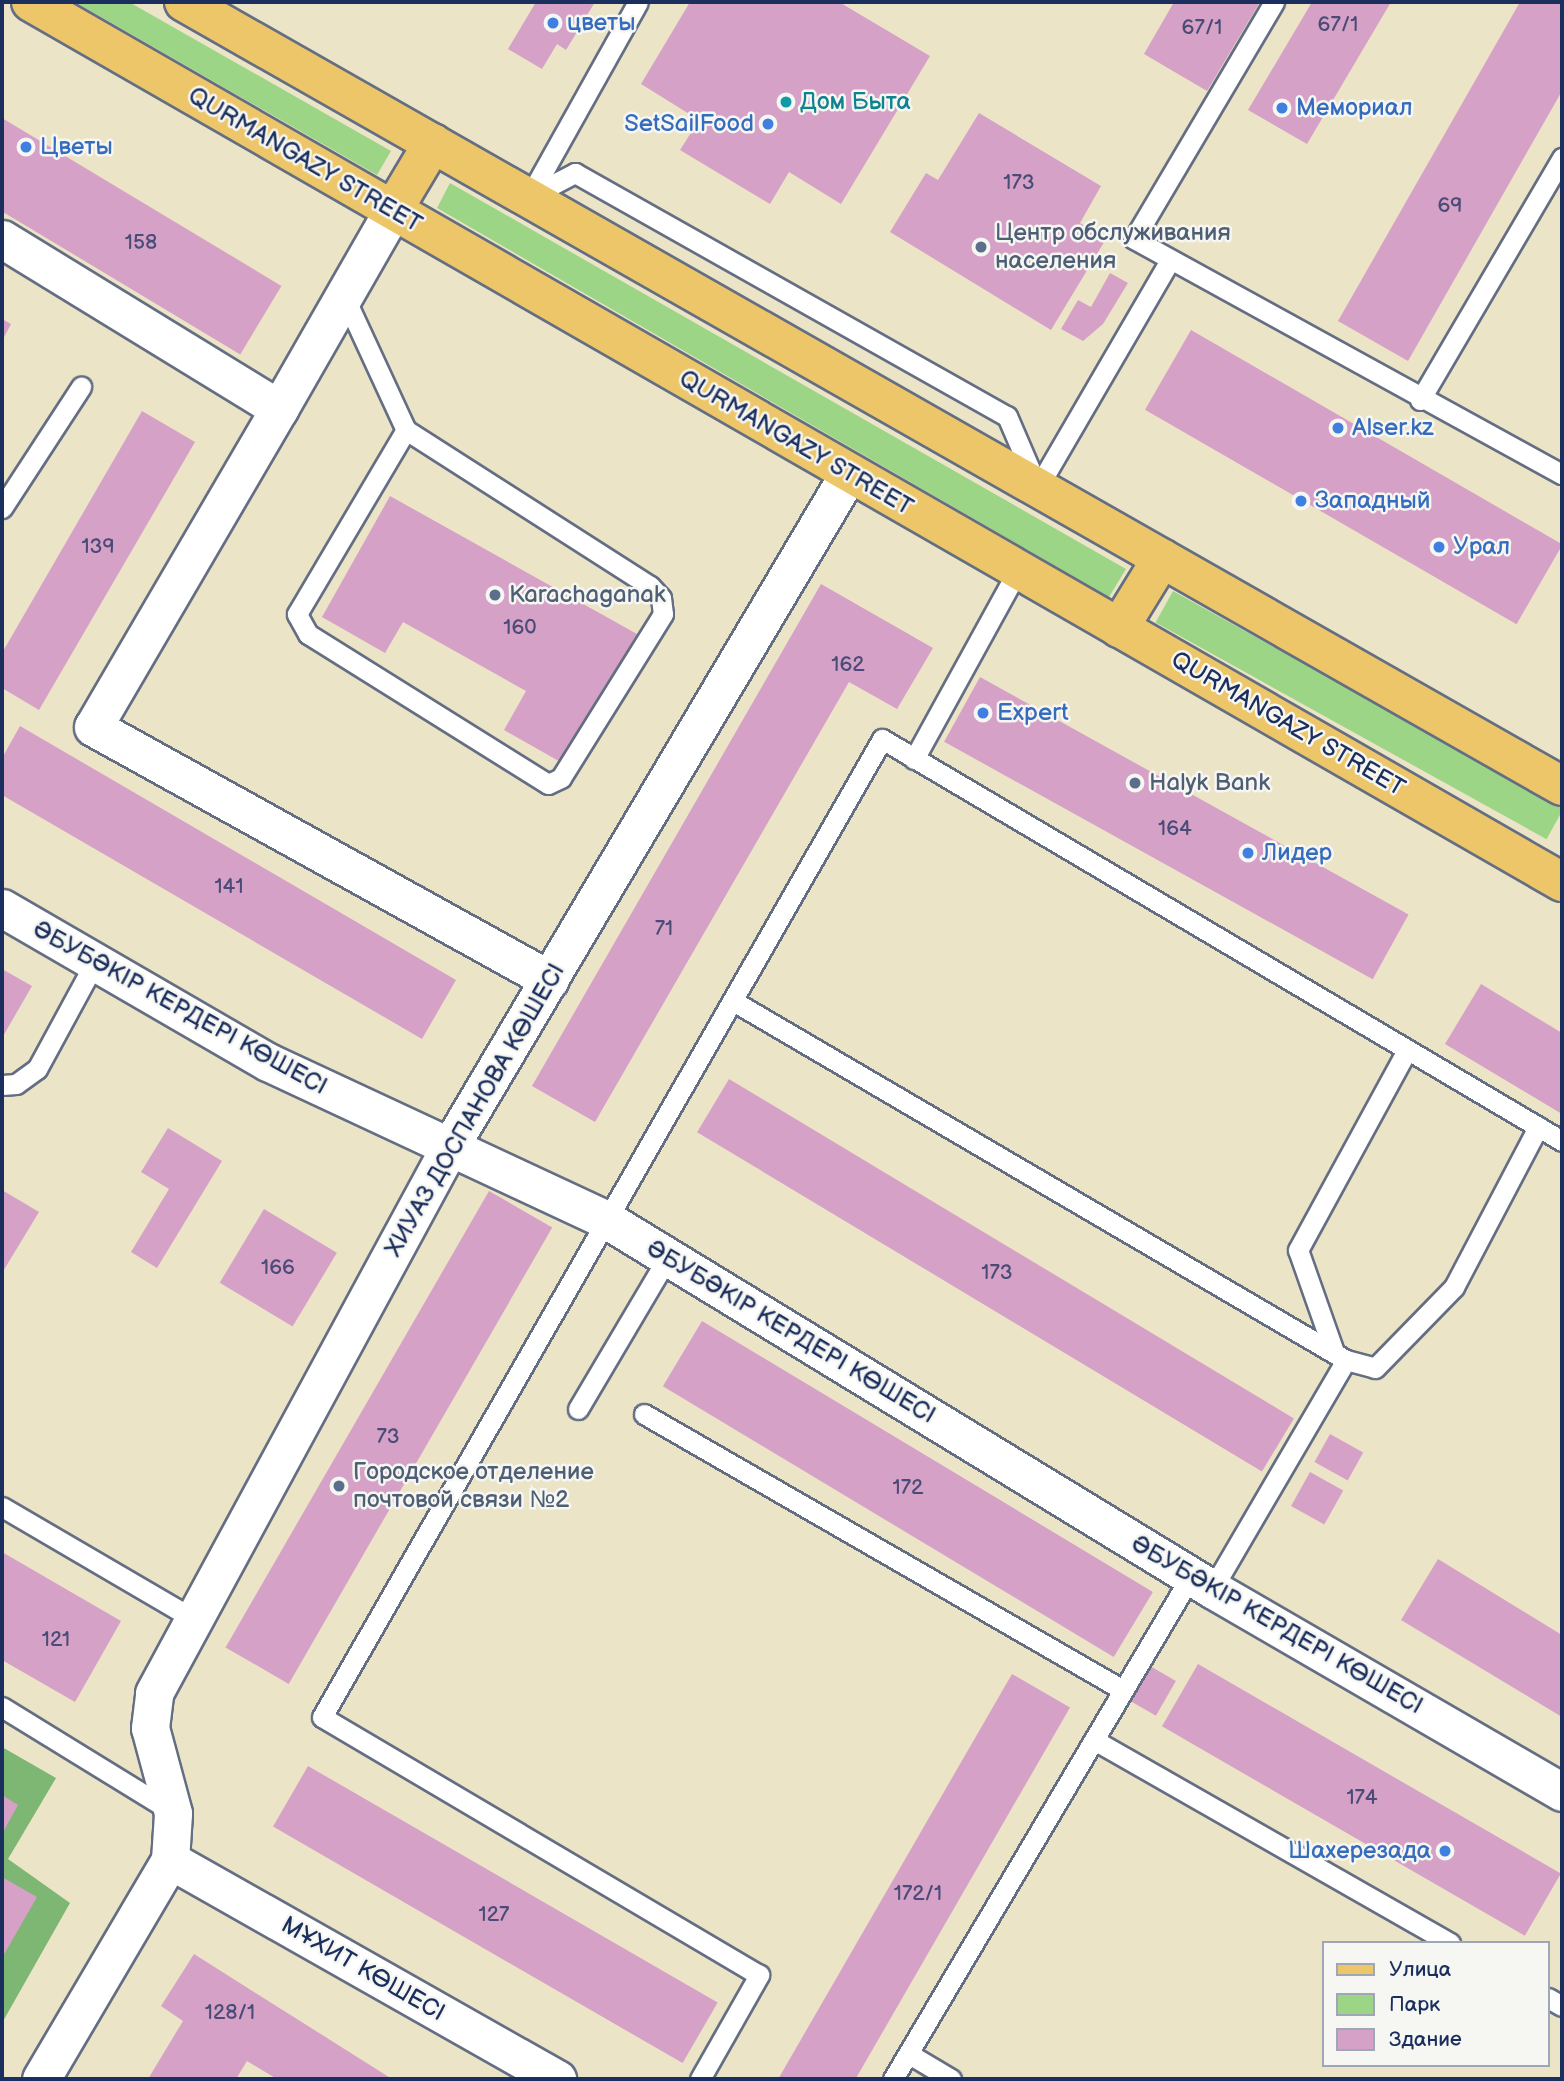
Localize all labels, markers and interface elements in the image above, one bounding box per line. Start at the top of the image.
place label: цветы [567,9,635,37]
house number: 67/1 [1318,12,1358,38]
marker: цветы [545,15,561,31]
house number: 67/1 [1182,15,1222,41]
street label: QURMANGAZY STREET [183,81,427,239]
place label: Дом Быта [800,88,911,116]
marker: Дом Быта [778,94,794,110]
place label: Мемориал [1296,94,1413,122]
marker: Мемориал [1274,100,1290,116]
place label: SetSailFood [624,110,754,138]
marker: SetSailFood [760,116,776,132]
place label: Цветы [40,133,113,161]
marker: Цветы [18,139,34,155]
house number: 173 [1003,170,1035,196]
house number: 69 [1438,193,1462,219]
place label: Центр обслуживания наcеления [995,219,1231,275]
house number: 158 [125,230,157,256]
marker: Центр обслуживания наcеления [973,239,989,255]
street label: QURMANGAZY STREET [674,364,918,522]
place label: Alser.kz [1352,414,1433,442]
marker: Alser.kz [1330,420,1346,436]
place label: Западный [1315,487,1430,515]
marker: Западный [1293,493,1309,509]
place label: Урал [1453,533,1510,561]
house number: 139 [81,534,115,560]
marker: Урал [1431,539,1447,555]
place label: Karachaganak [509,581,666,609]
marker: Karachaganak [487,587,503,603]
house number: 160 [503,615,537,641]
street label: QURMANGAZY STREET [1166,645,1410,803]
house number: 162 [831,652,865,678]
place label: Expert [997,699,1068,727]
marker: Expert [975,705,991,721]
place label: Halyk Bank [1149,769,1270,797]
marker: Halyk Bank [1127,775,1143,791]
house number: 164 [1158,816,1192,842]
place label: Лидер [1262,839,1332,867]
marker: Лидер [1240,845,1256,861]
house number: 141 [214,874,244,900]
street label: ӘБУБӘКІР КЕРДЕРІ КӨШЕСІ [28,915,332,1101]
house number: 71 [655,916,673,942]
street label: ХИУАЗ ДОСПАНОВА КӨШЕСІ [379,958,571,1262]
street label: ӘБУБӘКІР КЕРДЕРІ КӨШЕСІ [641,1234,941,1430]
house number: 166 [261,1255,295,1281]
house number: 173 [981,1260,1013,1286]
house number: 73 [376,1424,400,1450]
place label: Городское отделение почтовой связи №2 [353,1458,594,1514]
house number: 172 [893,1475,923,1501]
marker: Городское отделение почтовой связи №2 [331,1478,347,1494]
street label: ӘБУБӘКІР КЕРДЕРІ КӨШЕСІ [1126,1529,1428,1721]
house number: 121 [42,1627,70,1653]
house number: 174 [1346,1785,1378,1811]
place label: Шахерезада [1288,1837,1431,1865]
marker: Шахерезада [1437,1843,1453,1859]
house number: 172/1 [894,1881,942,1907]
house number: 127 [479,1902,509,1928]
street label: МҰХИТ КӨШЕСІ [276,1911,450,2027]
legend [1322,1941,1550,2067]
text: Улица [1389,1957,1451,1982]
text: Парк [1389,1992,1440,2017]
house number: 128/1 [205,2000,255,2026]
text: Здание [1389,2027,1462,2052]

